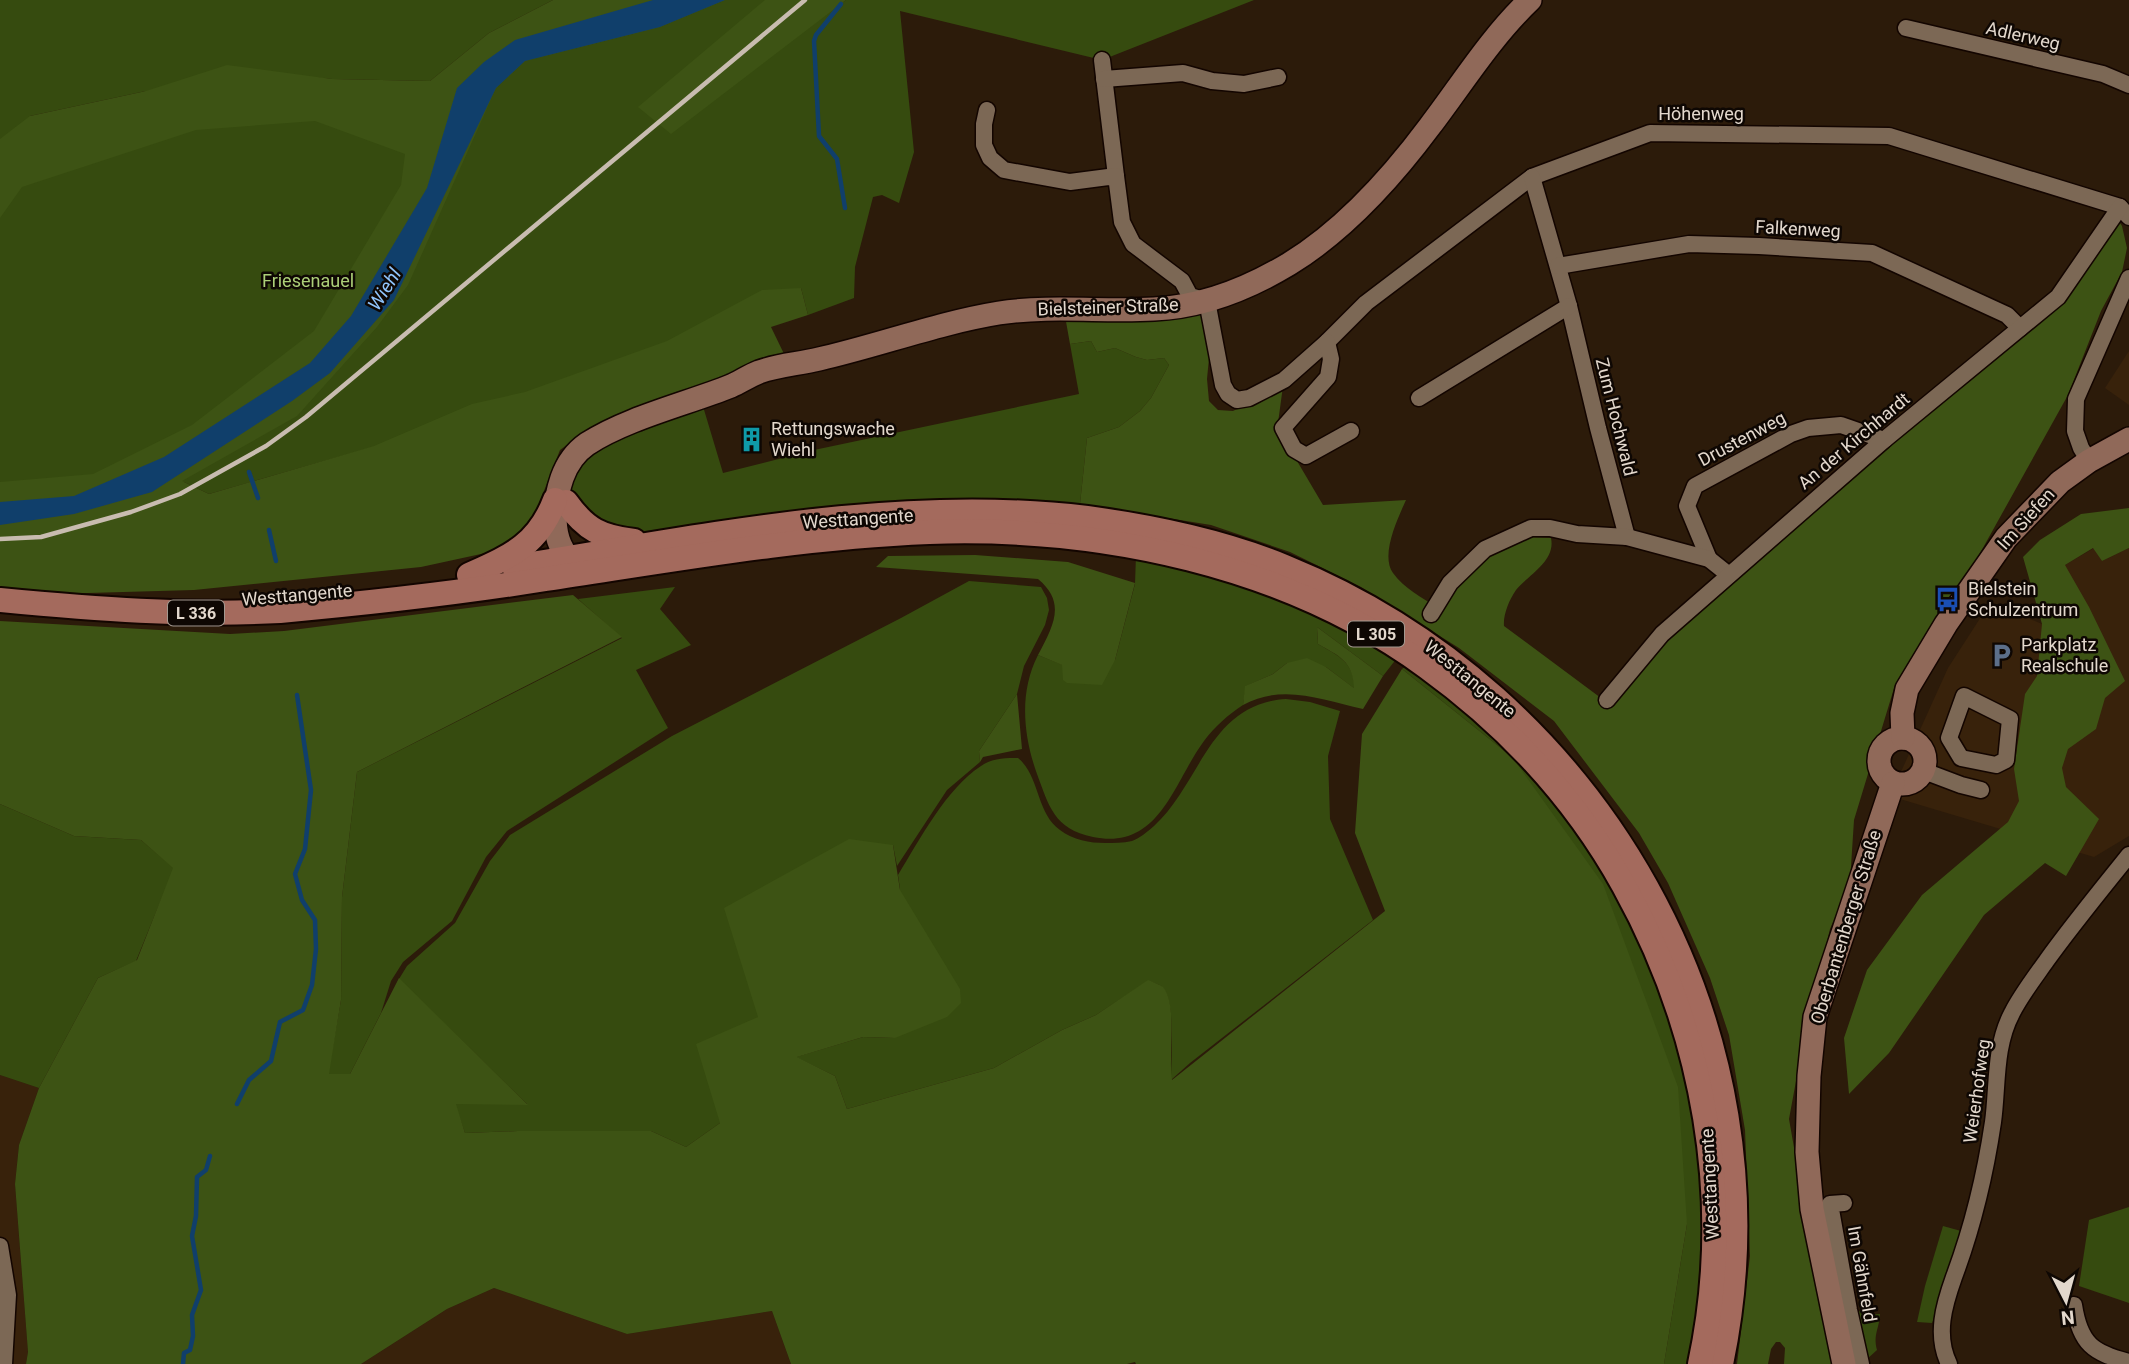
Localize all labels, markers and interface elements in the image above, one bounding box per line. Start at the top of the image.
street label: Adlerweg [1984,17,2062,54]
street label: Höhenweg [1658,103,1744,124]
street label: Falkenweg [1755,216,1841,241]
water label: Wiehl [363,264,406,315]
park label: Friesenauel [262,270,354,291]
street label: Bielsteiner Straße [1037,294,1179,319]
street label: Zum Hochwald [1592,356,1641,478]
street label: An der Kirchhardt [1794,388,1914,493]
street label: Drustenweg [1695,407,1789,470]
place label: Rettungswache Wiehl [771,418,895,460]
building icon: Rettungswache Wiehl [737,425,765,453]
street label: Im Siefen [1993,484,2059,554]
street label: Westtangente [802,504,914,533]
place label: Bielstein Schulzentrum [1968,578,2078,620]
street label: Westtangente [241,579,353,610]
bus stop icon: Bielstein Schulzentrum [1934,585,1962,613]
road number: L 336 [168,600,224,626]
road number: L 305 [1348,622,1404,646]
place label: Parkplatz Realschule [2021,634,2108,676]
street label: Westtangente [1421,635,1520,722]
parking icon: Parkplatz Realschule [1987,641,2015,669]
street label: Oberbantenberger Straße [1806,827,1885,1026]
street label: Weierhofweg [1959,1038,1994,1144]
street label: Westtangente [1696,1128,1723,1240]
street label: Im Gähnfeld [1844,1224,1881,1324]
north arrow [2031,1266,2101,1336]
text: N [2060,1305,2076,1330]

